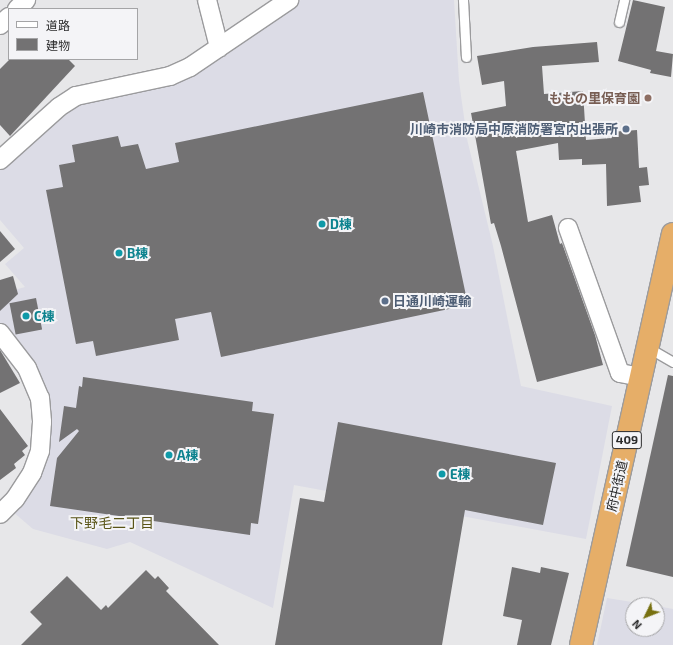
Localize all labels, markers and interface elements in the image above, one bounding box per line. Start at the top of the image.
legend [8,8,138,60]
text: 道路 [46,18,70,32]
text: 建物 [46,38,70,52]
place label: ももの里保育園 [549,90,640,106]
marker: ももの里保育園 [643,93,653,103]
place label: 川崎市消防局中原消防署宮内出張所 [410,121,618,137]
marker: 川崎市消防局中原消防署宮内出張所 [621,124,631,134]
place label: D棟 [330,216,352,232]
marker: D棟 [317,219,327,229]
place label: B棟 [127,245,148,261]
marker: B棟 [114,248,124,258]
place label: 日通川崎運輸 [393,293,471,309]
marker: 日通川崎運輸 [380,296,390,306]
place label: C棟 [34,308,55,324]
marker: C棟 [21,311,31,321]
road number: 409 [611,430,643,450]
place label: A棟 [177,447,198,463]
marker: A棟 [164,450,174,460]
street label: 府中街道 [604,459,630,513]
place label: E棟 [450,466,471,482]
marker: E棟 [437,469,447,479]
district label: 下野毛二丁目 [70,515,154,531]
north arrow [625,597,665,637]
text: N [629,618,644,632]

